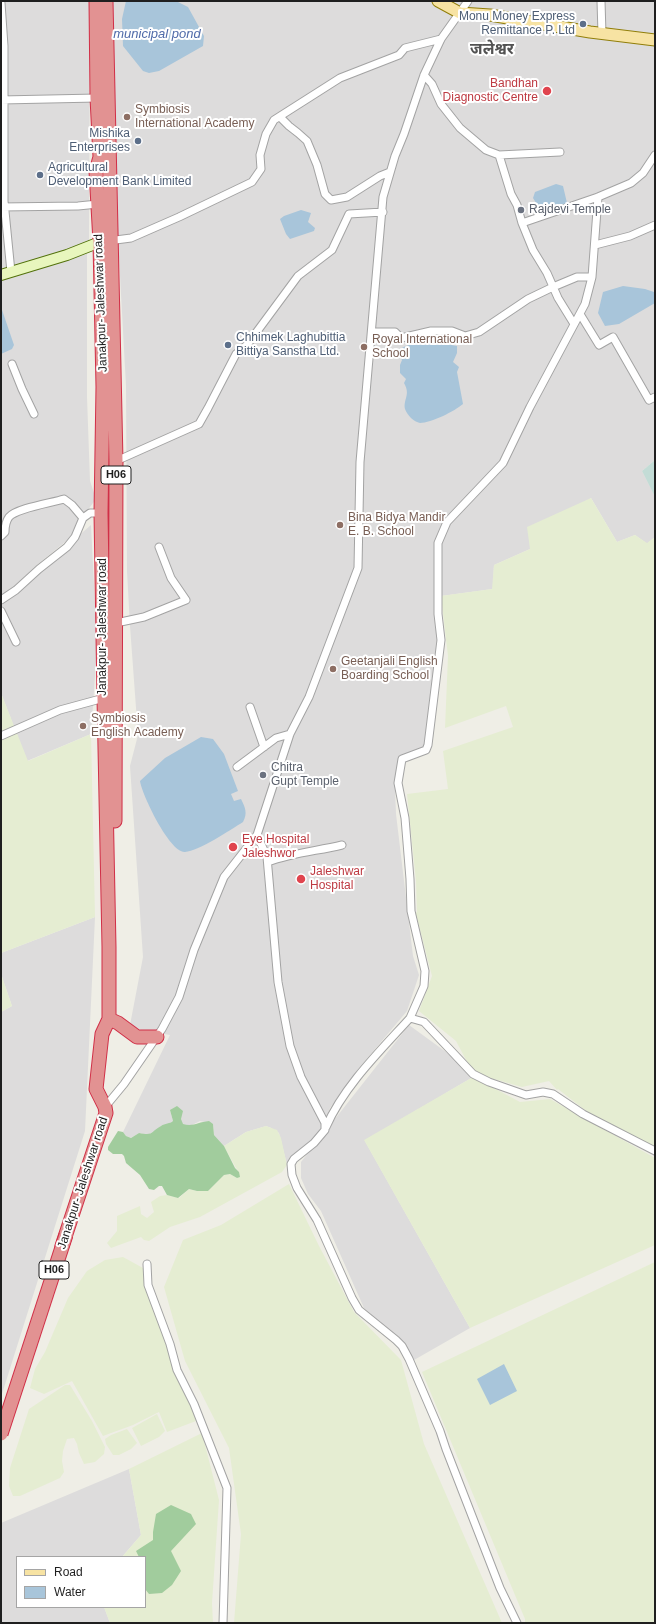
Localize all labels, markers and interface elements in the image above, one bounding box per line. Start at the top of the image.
place label: Monu Money Express Remittance P. Ltd [459,10,575,38]
marker: Monu Money Express Remittance P. Ltd [578,19,588,29]
water label: municipal pond [113,26,201,42]
district label: जलेश्वर [470,40,514,60]
place label: Bandhan Diagnostic Centre [443,77,538,105]
marker: Bandhan Diagnostic Centre [541,85,553,97]
place label: Symbiosis International Academy [135,103,254,131]
marker: Symbiosis International Academy [122,112,132,122]
place label: Mishika Enterprises [69,127,130,155]
marker: Mishika Enterprises [133,136,143,146]
place label: Agricultural Development Bank Limited [48,161,191,189]
marker: Agricultural Development Bank Limited [35,170,45,180]
place label: Rajdevi Temple [529,203,611,217]
marker: Rajdevi Temple [516,205,526,215]
street label: Janakpur- Jaleshwar road [91,234,111,372]
place label: Chhimek Laghubittia Bittiya Sanstha Ltd. [236,331,345,359]
place label: Royal International School [372,333,472,361]
marker: Chhimek Laghubittia Bittiya Sanstha Ltd. [223,340,233,350]
marker: Royal International School [359,342,369,352]
road number: H06 [101,466,131,484]
place label: Bina Bidya Mandir E. B. School [348,511,445,539]
marker: Bina Bidya Mandir E. B. School [335,520,345,530]
street label: Janakpur- Jaleshwar road [96,558,110,696]
place label: Geetanjali English Boarding School [341,655,438,683]
marker: Geetanjali English Boarding School [328,664,338,674]
place label: Symbiosis English Academy [91,712,184,740]
marker: Symbiosis English Academy [78,721,88,731]
place label: Chitra Gupt Temple [271,761,339,789]
marker: Chitra Gupt Temple [258,770,268,780]
place label: Eye Hospital Jaleshwor [242,833,309,861]
marker: Eye Hospital Jaleshwor [227,841,239,853]
place label: Jaleshwar Hospital [310,865,364,893]
marker: Jaleshwar Hospital [295,873,307,885]
street label: Janakpur- Jaleshwar road [55,1115,111,1251]
road number: H06 [39,1261,69,1279]
legend [16,1556,146,1608]
text: Road [54,1565,83,1579]
text: Water [54,1585,86,1599]

